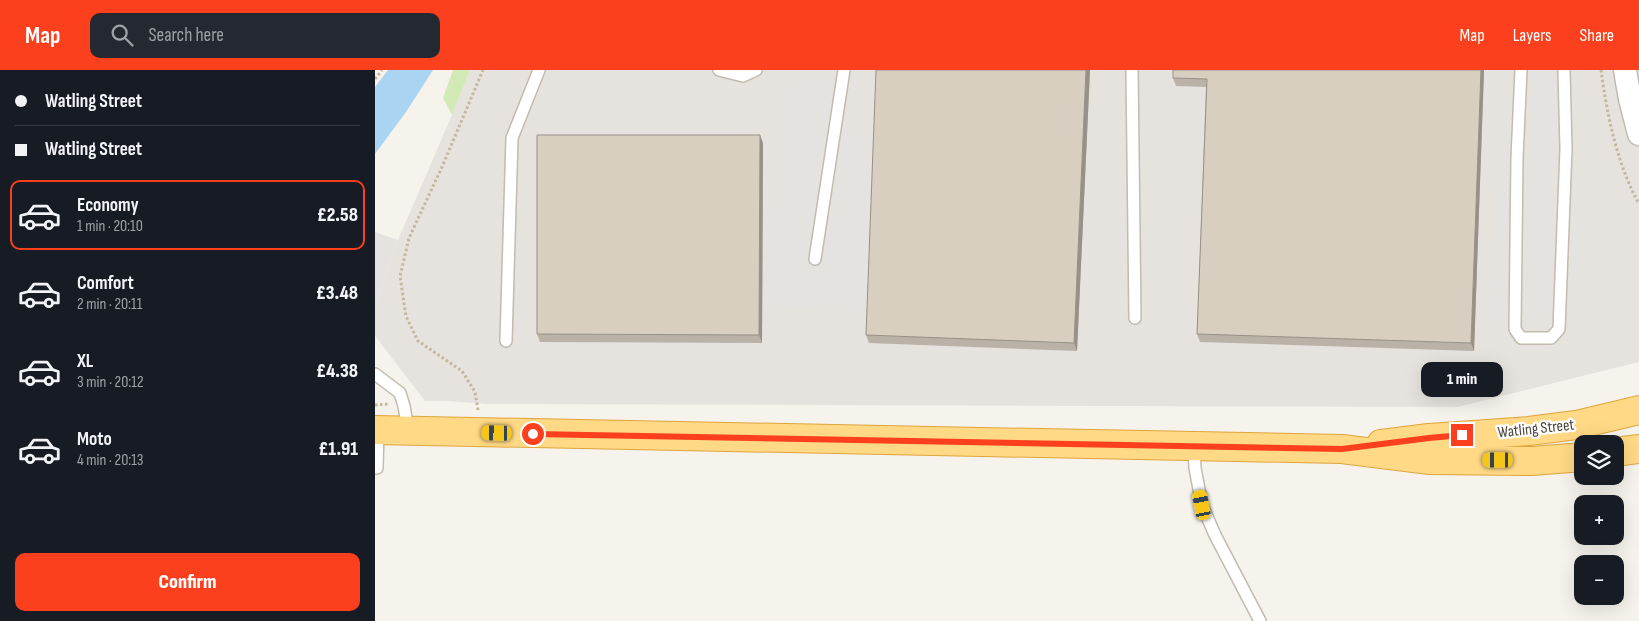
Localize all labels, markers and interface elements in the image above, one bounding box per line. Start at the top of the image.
search box [90,13,440,58]
text: Map [25,21,60,50]
icon: search [108,21,136,49]
text: Search here [148,24,224,47]
text: Map [1460,25,1485,46]
text: Layers [1513,25,1552,46]
text: Share [1580,25,1614,46]
text: Watling Street [45,90,142,113]
text: Watling Street [45,138,142,161]
icon: car [17,193,62,238]
text: Economy [77,194,139,217]
text: £2.58 [317,204,358,227]
text: 1 min · 20:10 [77,217,143,236]
icon: car [17,271,62,316]
text: Comfort [77,272,134,295]
text: £3.48 [316,282,358,305]
text: 2 min · 20:11 [77,295,142,314]
icon: car [17,349,62,394]
text: XL [77,350,93,373]
text: £4.38 [316,360,358,383]
callout: 1 min [1421,362,1503,398]
text: 1 min [1447,370,1477,389]
text: 3 min · 20:12 [77,373,144,392]
street label: Watling Street [1497,416,1575,442]
route start [522,423,544,445]
route end [1451,424,1473,446]
car [481,425,512,441]
icon: car [17,427,62,472]
text: Moto [77,428,112,451]
map controls [1574,435,1624,605]
button: layers [1574,435,1624,485]
text: £1.91 [318,438,358,461]
text: 4 min · 20:13 [77,451,143,470]
car [1483,453,1513,468]
car [1191,489,1212,521]
button: + [1574,495,1624,545]
button: Confirm [15,553,360,611]
button: − [1574,555,1624,605]

